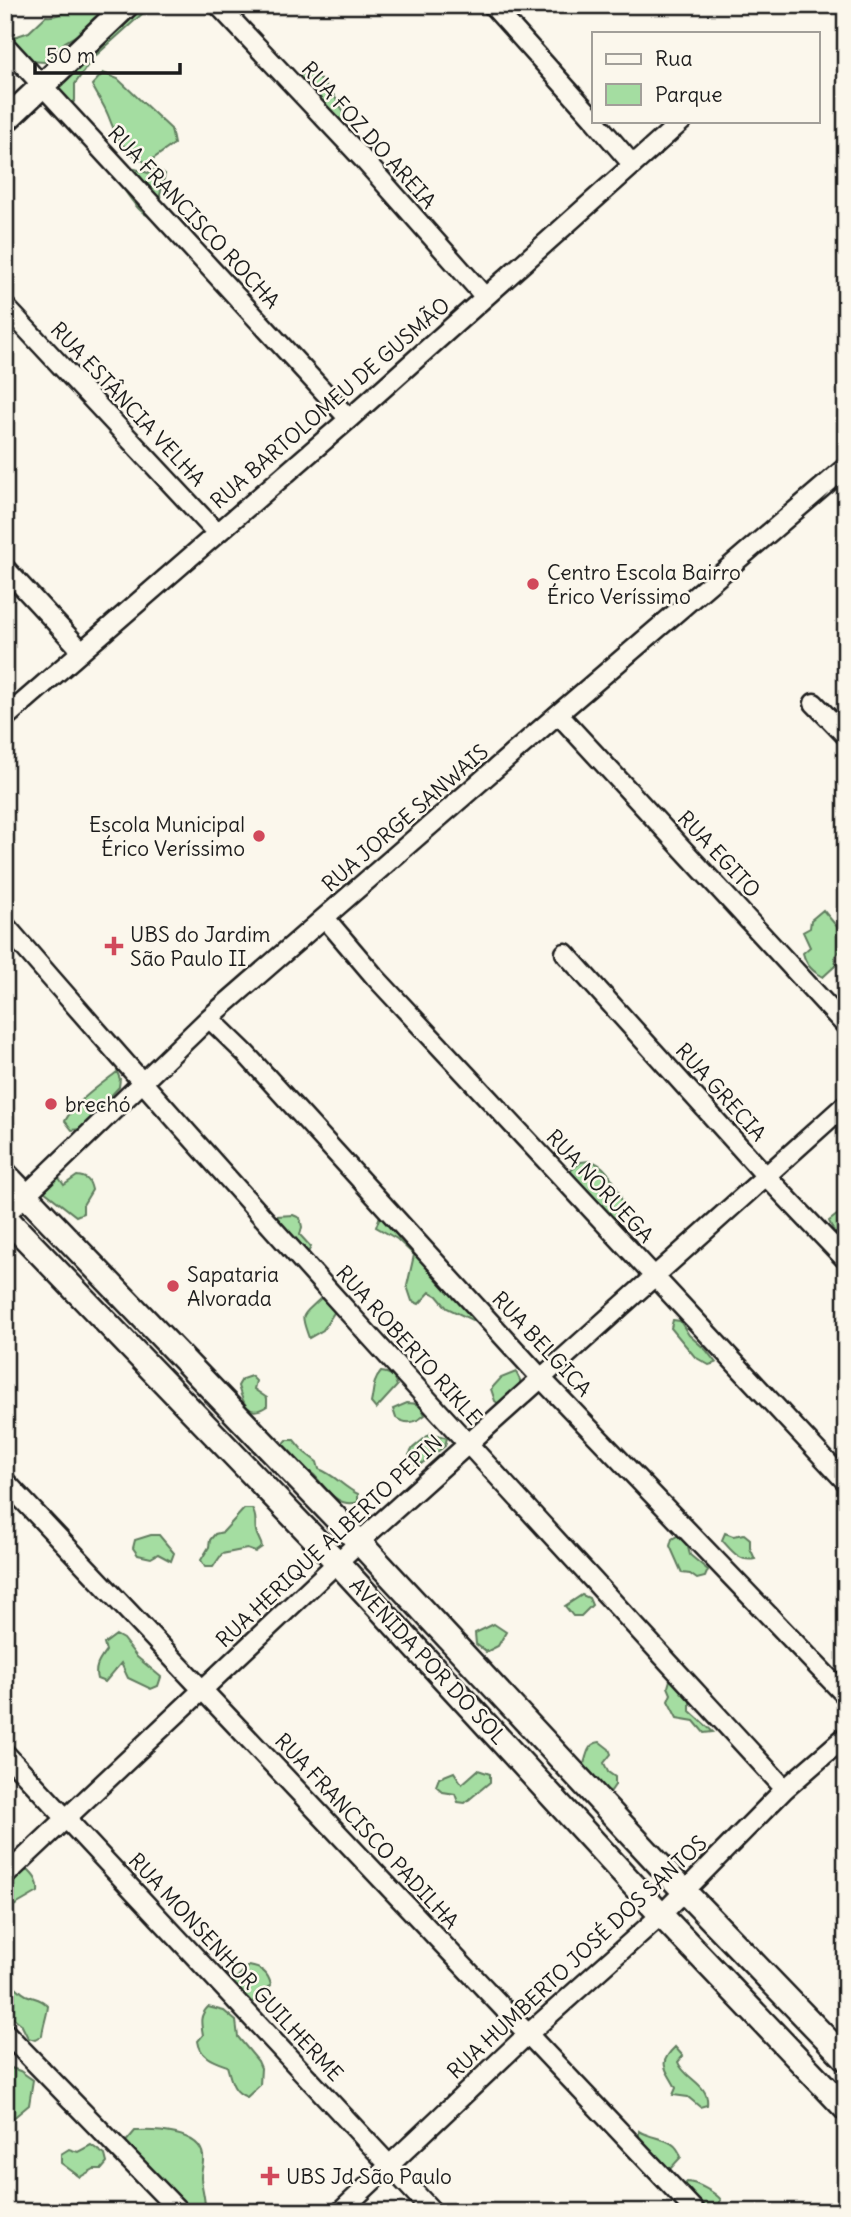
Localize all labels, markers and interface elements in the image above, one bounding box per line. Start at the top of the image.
scale bar [35,32,180,76]
legend [592,32,820,122]
text: 50 m [46,42,95,69]
text: Rua [655,45,692,72]
street label: RUA FOZ DO AREIA [296,56,442,214]
text: Parque [655,81,723,108]
street label: RUA FRANCISCO ROCHA [102,120,286,314]
street label: RUA BARTOLOMEU DE GUSMÃO [205,292,455,514]
street label: RUA ESTÂNCIA VELHA [45,316,211,492]
place label: Centro Escola Bairro Érico Veríssimo [547,559,741,610]
marker: Centro Escola Bairro Érico Veríssimo [525,576,541,592]
street label: RUA JORGE SANWAIS [316,738,494,898]
street label: RUA EGITO [672,805,766,903]
place label: Escola Municipal Érico Veríssimo [89,811,245,862]
marker: Escola Municipal Érico Veríssimo [251,828,267,844]
place label: UBS do Jardim São Paulo II [130,921,270,972]
marker: UBS do Jardim São Paulo II [104,936,124,956]
street label: RUA GRECIA [670,1037,772,1147]
place label: brechó [65,1091,130,1118]
marker: brechó [43,1096,59,1112]
street label: RUA NORUEGA [541,1124,659,1248]
street label: RUA ROBERTO RIKLE [330,1260,488,1430]
place label: Sapataria Alvorada [187,1261,279,1312]
marker: Sapataria Alvorada [165,1278,181,1294]
street label: RUA BELGICA [486,1286,598,1402]
street label: RUA HERIQUE ALBERTO PEPIN [210,1429,448,1653]
street label: AVENIDA POR DO SOL [344,1572,512,1750]
street label: RUA FRANCISCO PADILHA [269,1728,465,1934]
street label: RUA HUMBERTO JOSÉ DOS SANTOS [442,1829,712,2085]
street label: RUA MONSENHOR GUILHERME [123,1847,349,2087]
place label: UBS Jd São Paulo [286,2163,452,2190]
marker: UBS Jd São Paulo [260,2166,280,2186]

